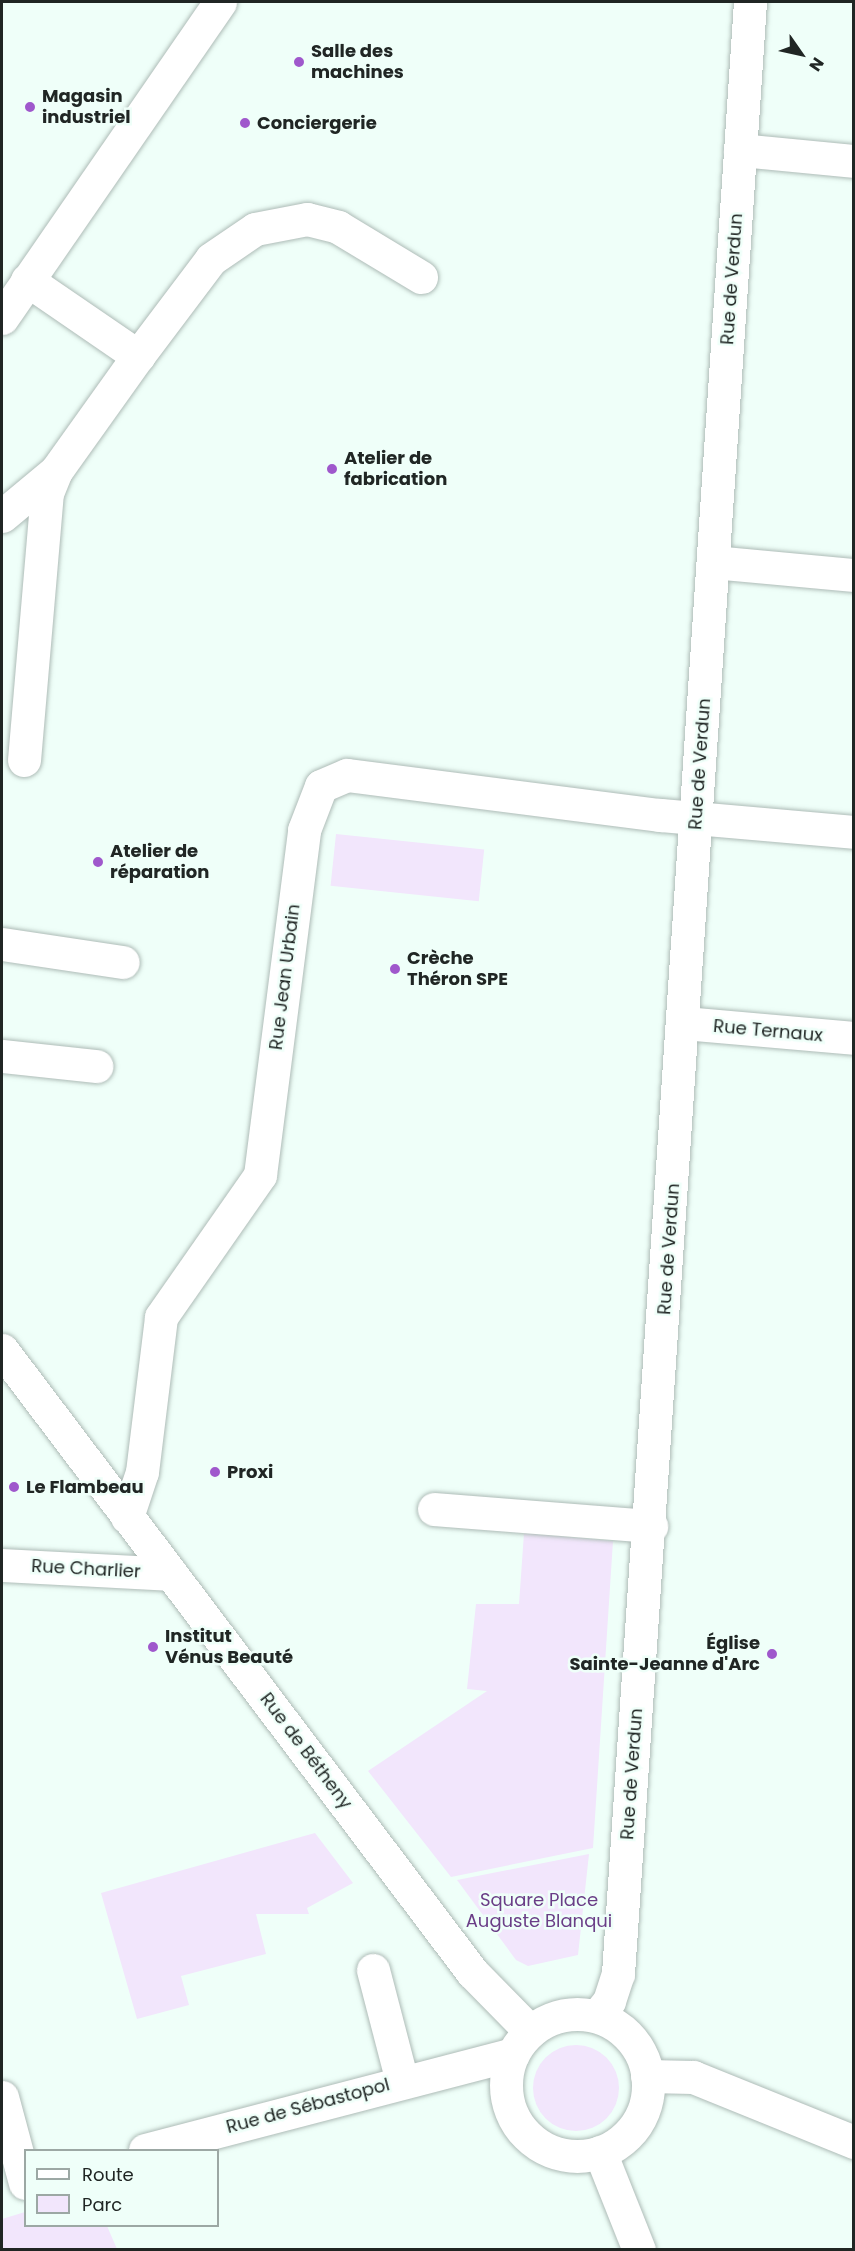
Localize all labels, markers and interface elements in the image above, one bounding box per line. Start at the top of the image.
north arrow [771,24,831,84]
place label: Salle des machines [311,41,404,84]
text: N [803,53,829,76]
marker: Salle des machines [292,55,306,69]
place label: Magasin industriel [42,86,131,128]
marker: Magasin industriel [23,100,37,114]
place label: Conciergerie [257,112,377,134]
marker: Conciergerie [238,116,252,130]
street label: Rue de Verdun [717,213,747,345]
place label: Atelier de fabrication [344,448,447,490]
marker: Atelier de fabrication [325,462,339,476]
street label: Rue de Verdun [685,698,715,830]
place label: Atelier de réparation [110,841,209,884]
marker: Atelier de réparation [91,855,105,869]
street label: Rue Jean Urbain [265,903,305,1051]
place label: Crèche Théron SPE [407,948,508,990]
marker: Crèche Théron SPE [388,962,402,976]
street label: Rue Ternaux [712,1015,824,1047]
street label: Rue de Verdun [654,1183,684,1315]
place label: Proxi [227,1461,273,1483]
marker: Proxi [208,1465,222,1479]
place label: Le Flambeau [26,1476,144,1498]
marker: Le Flambeau [7,1480,21,1494]
street label: Rue Charlier [31,1555,141,1583]
place label: Institut Vénus Beauté [165,1626,293,1668]
place label: Église Sainte-Jeanne d'Arc [569,1633,760,1676]
marker: Institut Vénus Beauté [146,1640,160,1654]
marker: Église Sainte-Jeanne d'Arc [765,1647,779,1661]
street label: Rue de Bétheny [255,1689,357,1813]
street label: Rue de Verdun [617,1708,647,1840]
park label: Square Place Auguste Blanqui [466,1890,612,1932]
street label: Rue de Sébastopol [224,2074,392,2138]
legend [24,2149,219,2227]
text: Route [82,2162,134,2187]
text: Parc [82,2192,122,2217]

